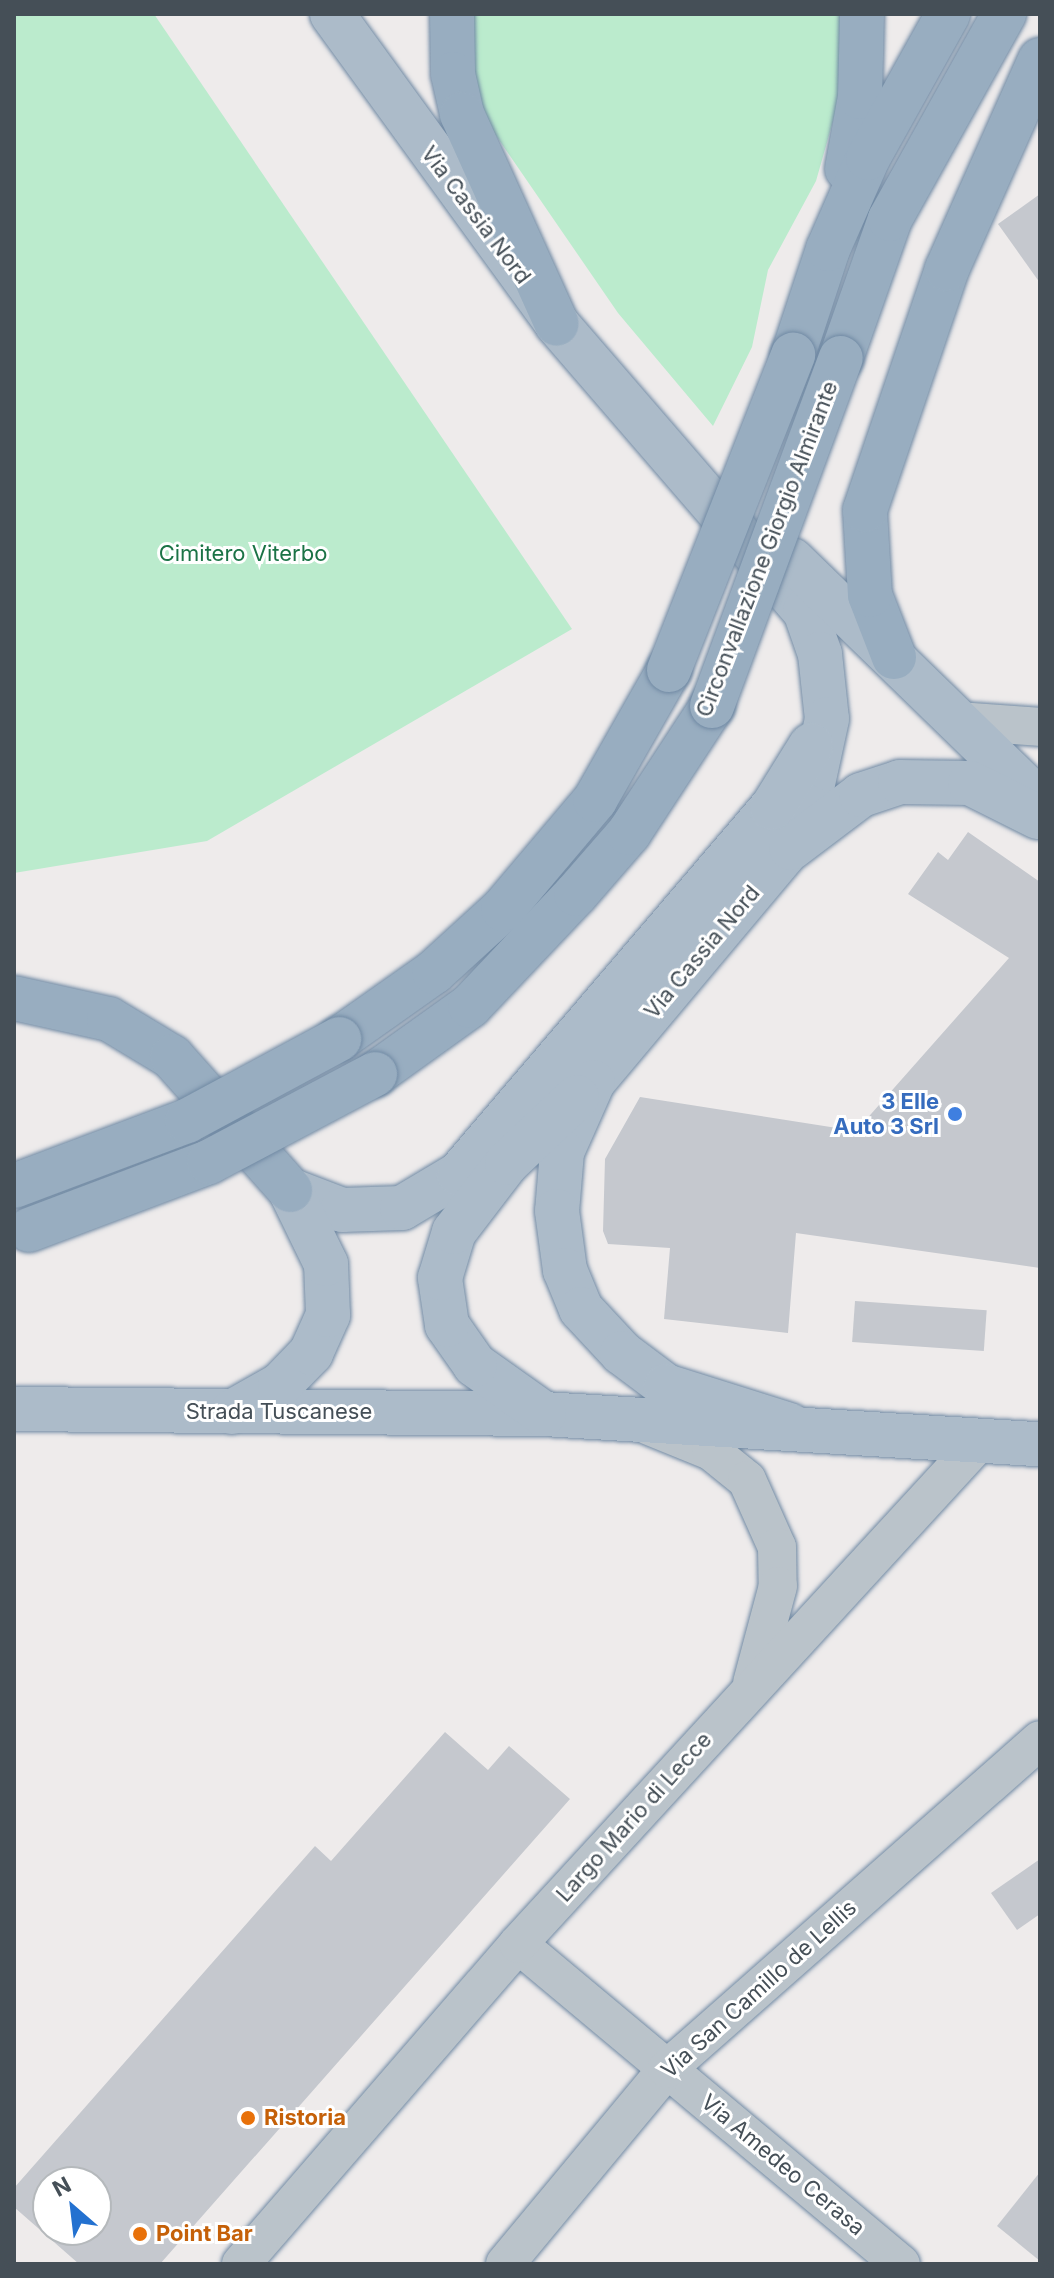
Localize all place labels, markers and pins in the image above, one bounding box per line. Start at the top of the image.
place label: 3 Elle Auto 3 Srl [833,1088,939,1140]
marker: 3 Elle Auto 3 Srl [946,1105,964,1123]
place label: Ristoria [264,2105,346,2131]
marker: Ristoria [239,2109,257,2127]
place label: Point Bar [156,2221,253,2247]
marker: Point Bar [131,2225,149,2243]

